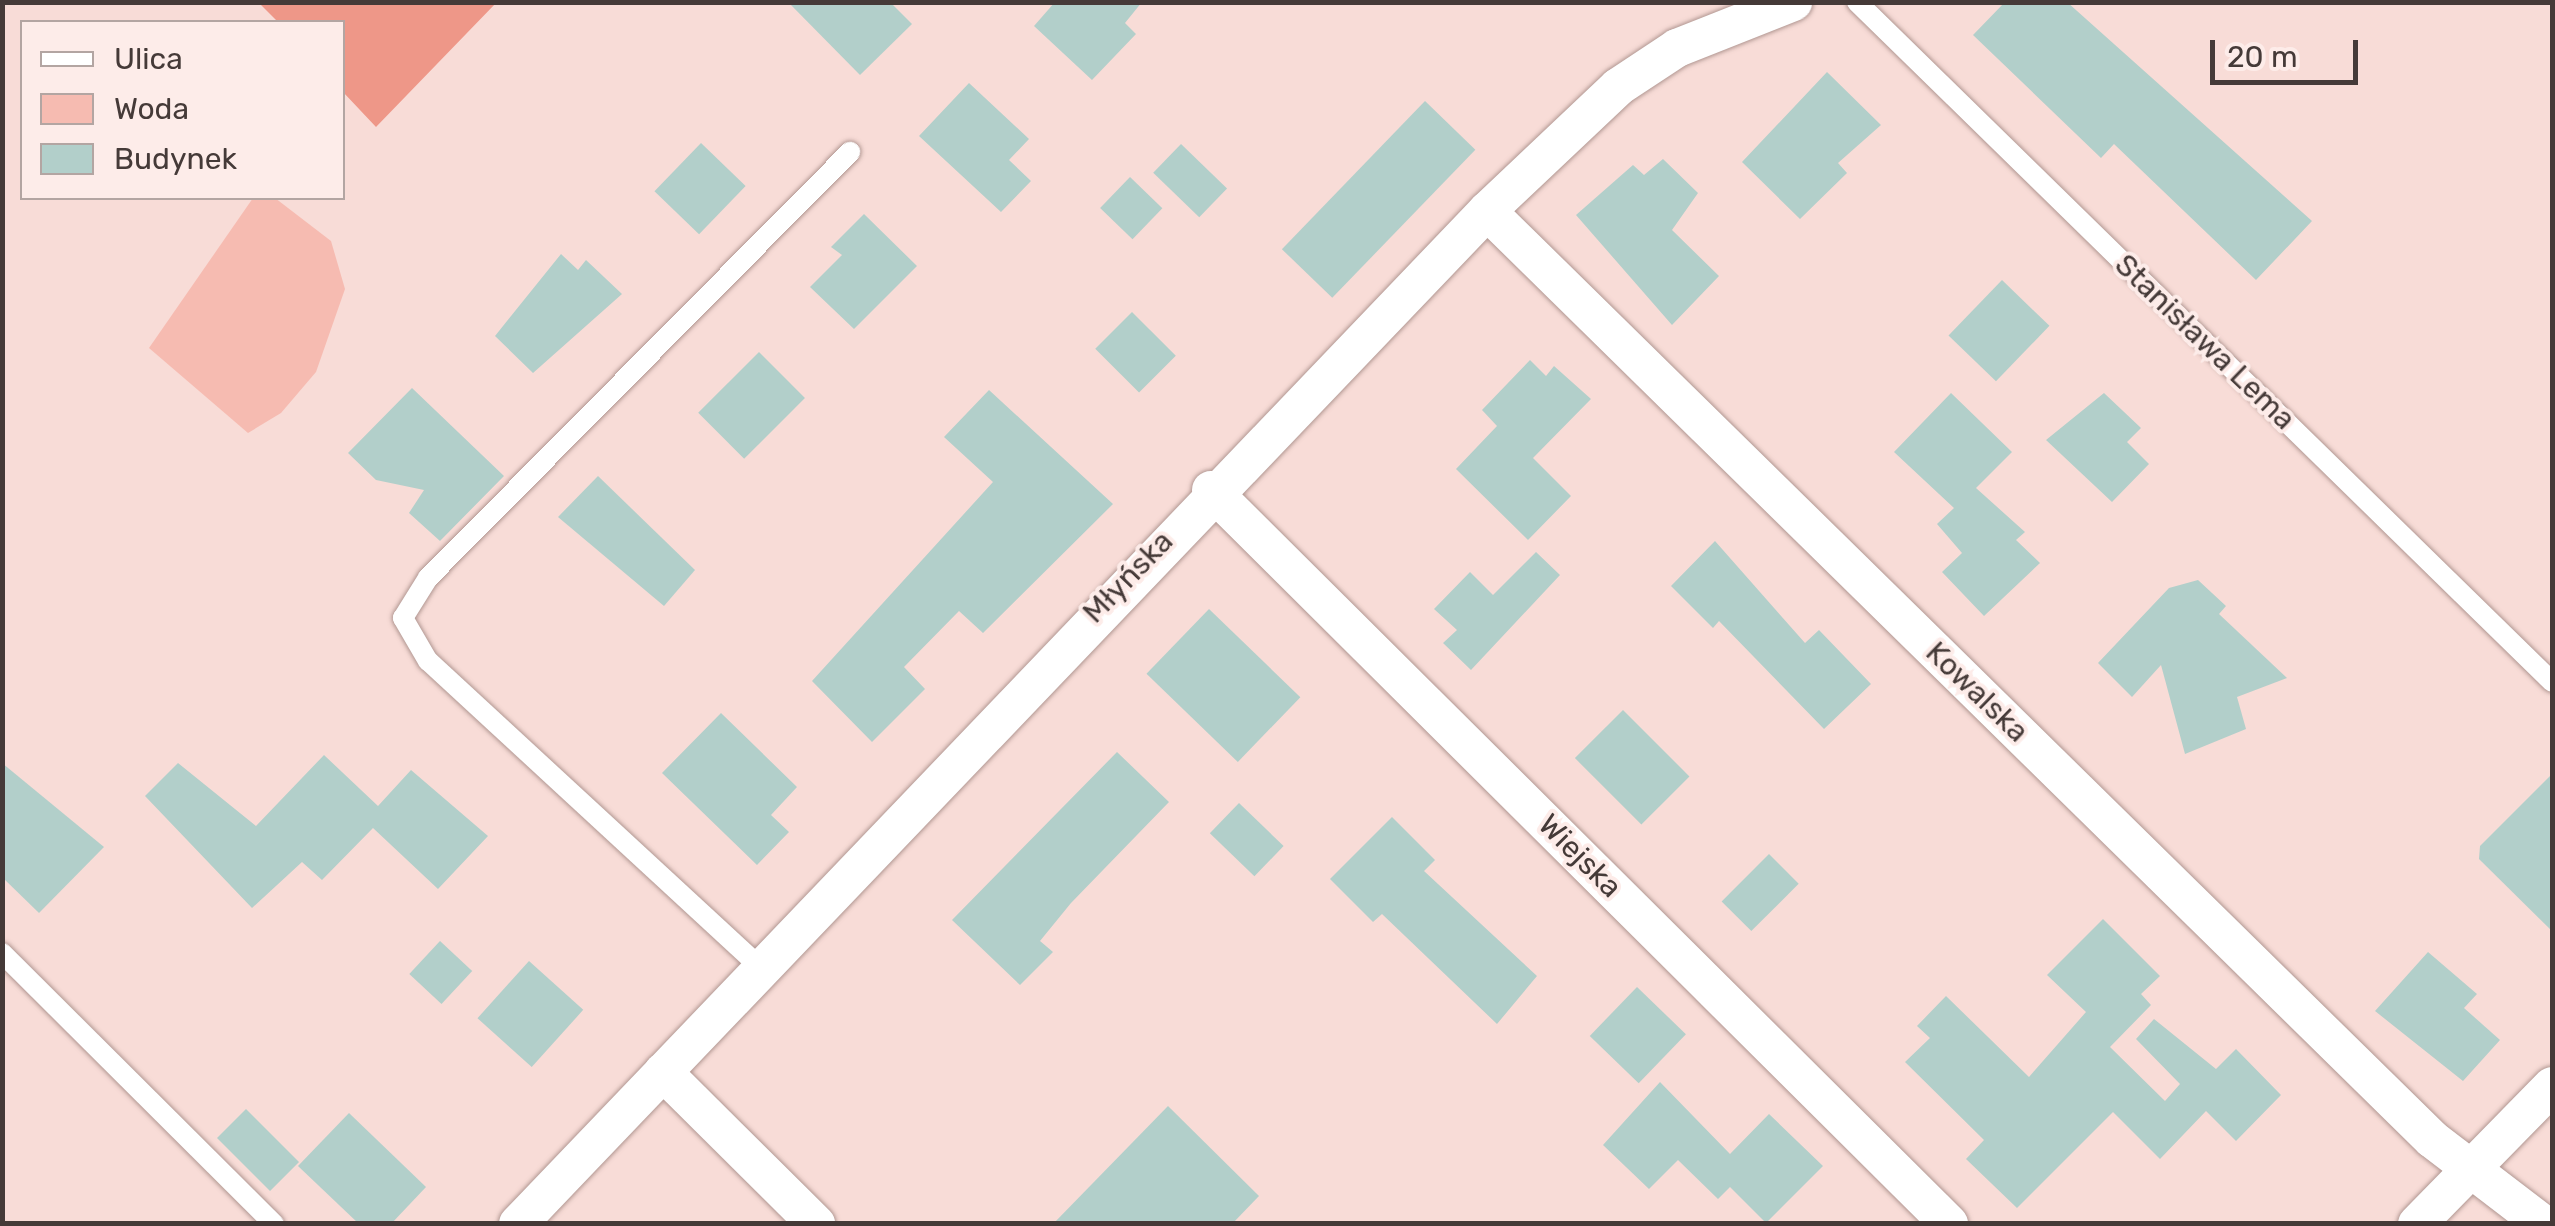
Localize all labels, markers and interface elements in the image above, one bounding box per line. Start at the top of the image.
legend [20,20,345,200]
scale bar [2215,20,2362,82]
text: 20 m [2227,39,2298,75]
text: Ulica [114,41,183,77]
text: Woda [114,91,189,127]
text: Budynek [114,141,237,177]
street label: Stanisława Lema [2107,247,2303,437]
street label: Młyńska [1076,524,1180,630]
street label: Kowalska [1918,634,2036,750]
street label: Wiejska [1531,807,1629,905]

